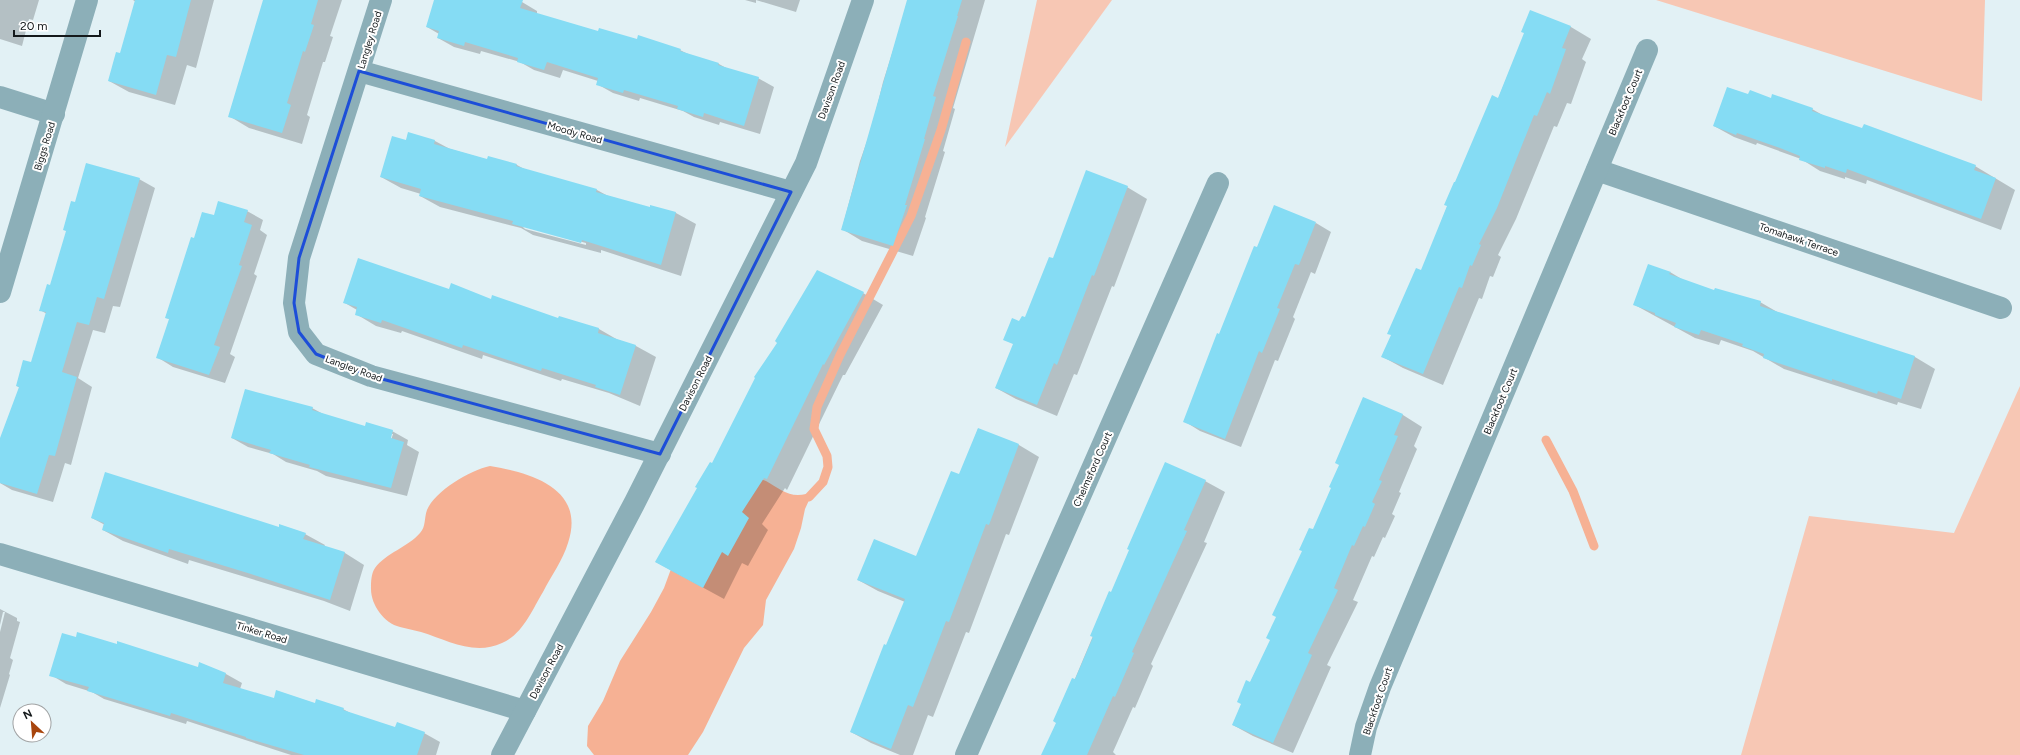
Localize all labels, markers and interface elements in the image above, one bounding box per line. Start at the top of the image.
street label: Langley Road [354,9,385,71]
scale bar [14,12,100,38]
text: 20 m [20,19,48,33]
street label: Davison Road [815,59,848,121]
street label: Blackfoot Court [1606,67,1645,137]
street label: Moody Road [546,118,604,147]
street label: Biggs Road [31,120,58,172]
street label: Tomahawk Terrace [1757,220,1841,259]
street label: Langley Road [323,352,384,385]
street label: Davison Road [676,353,715,413]
street label: Blackfoot Court [1481,366,1520,436]
street label: Chelmsford Court [1070,430,1115,509]
street label: Tinker Road [235,619,289,646]
street label: Davison Road [526,641,567,701]
street label: Blackfoot Court [1360,665,1395,737]
north arrow [12,703,52,743]
text: N [21,707,35,722]

